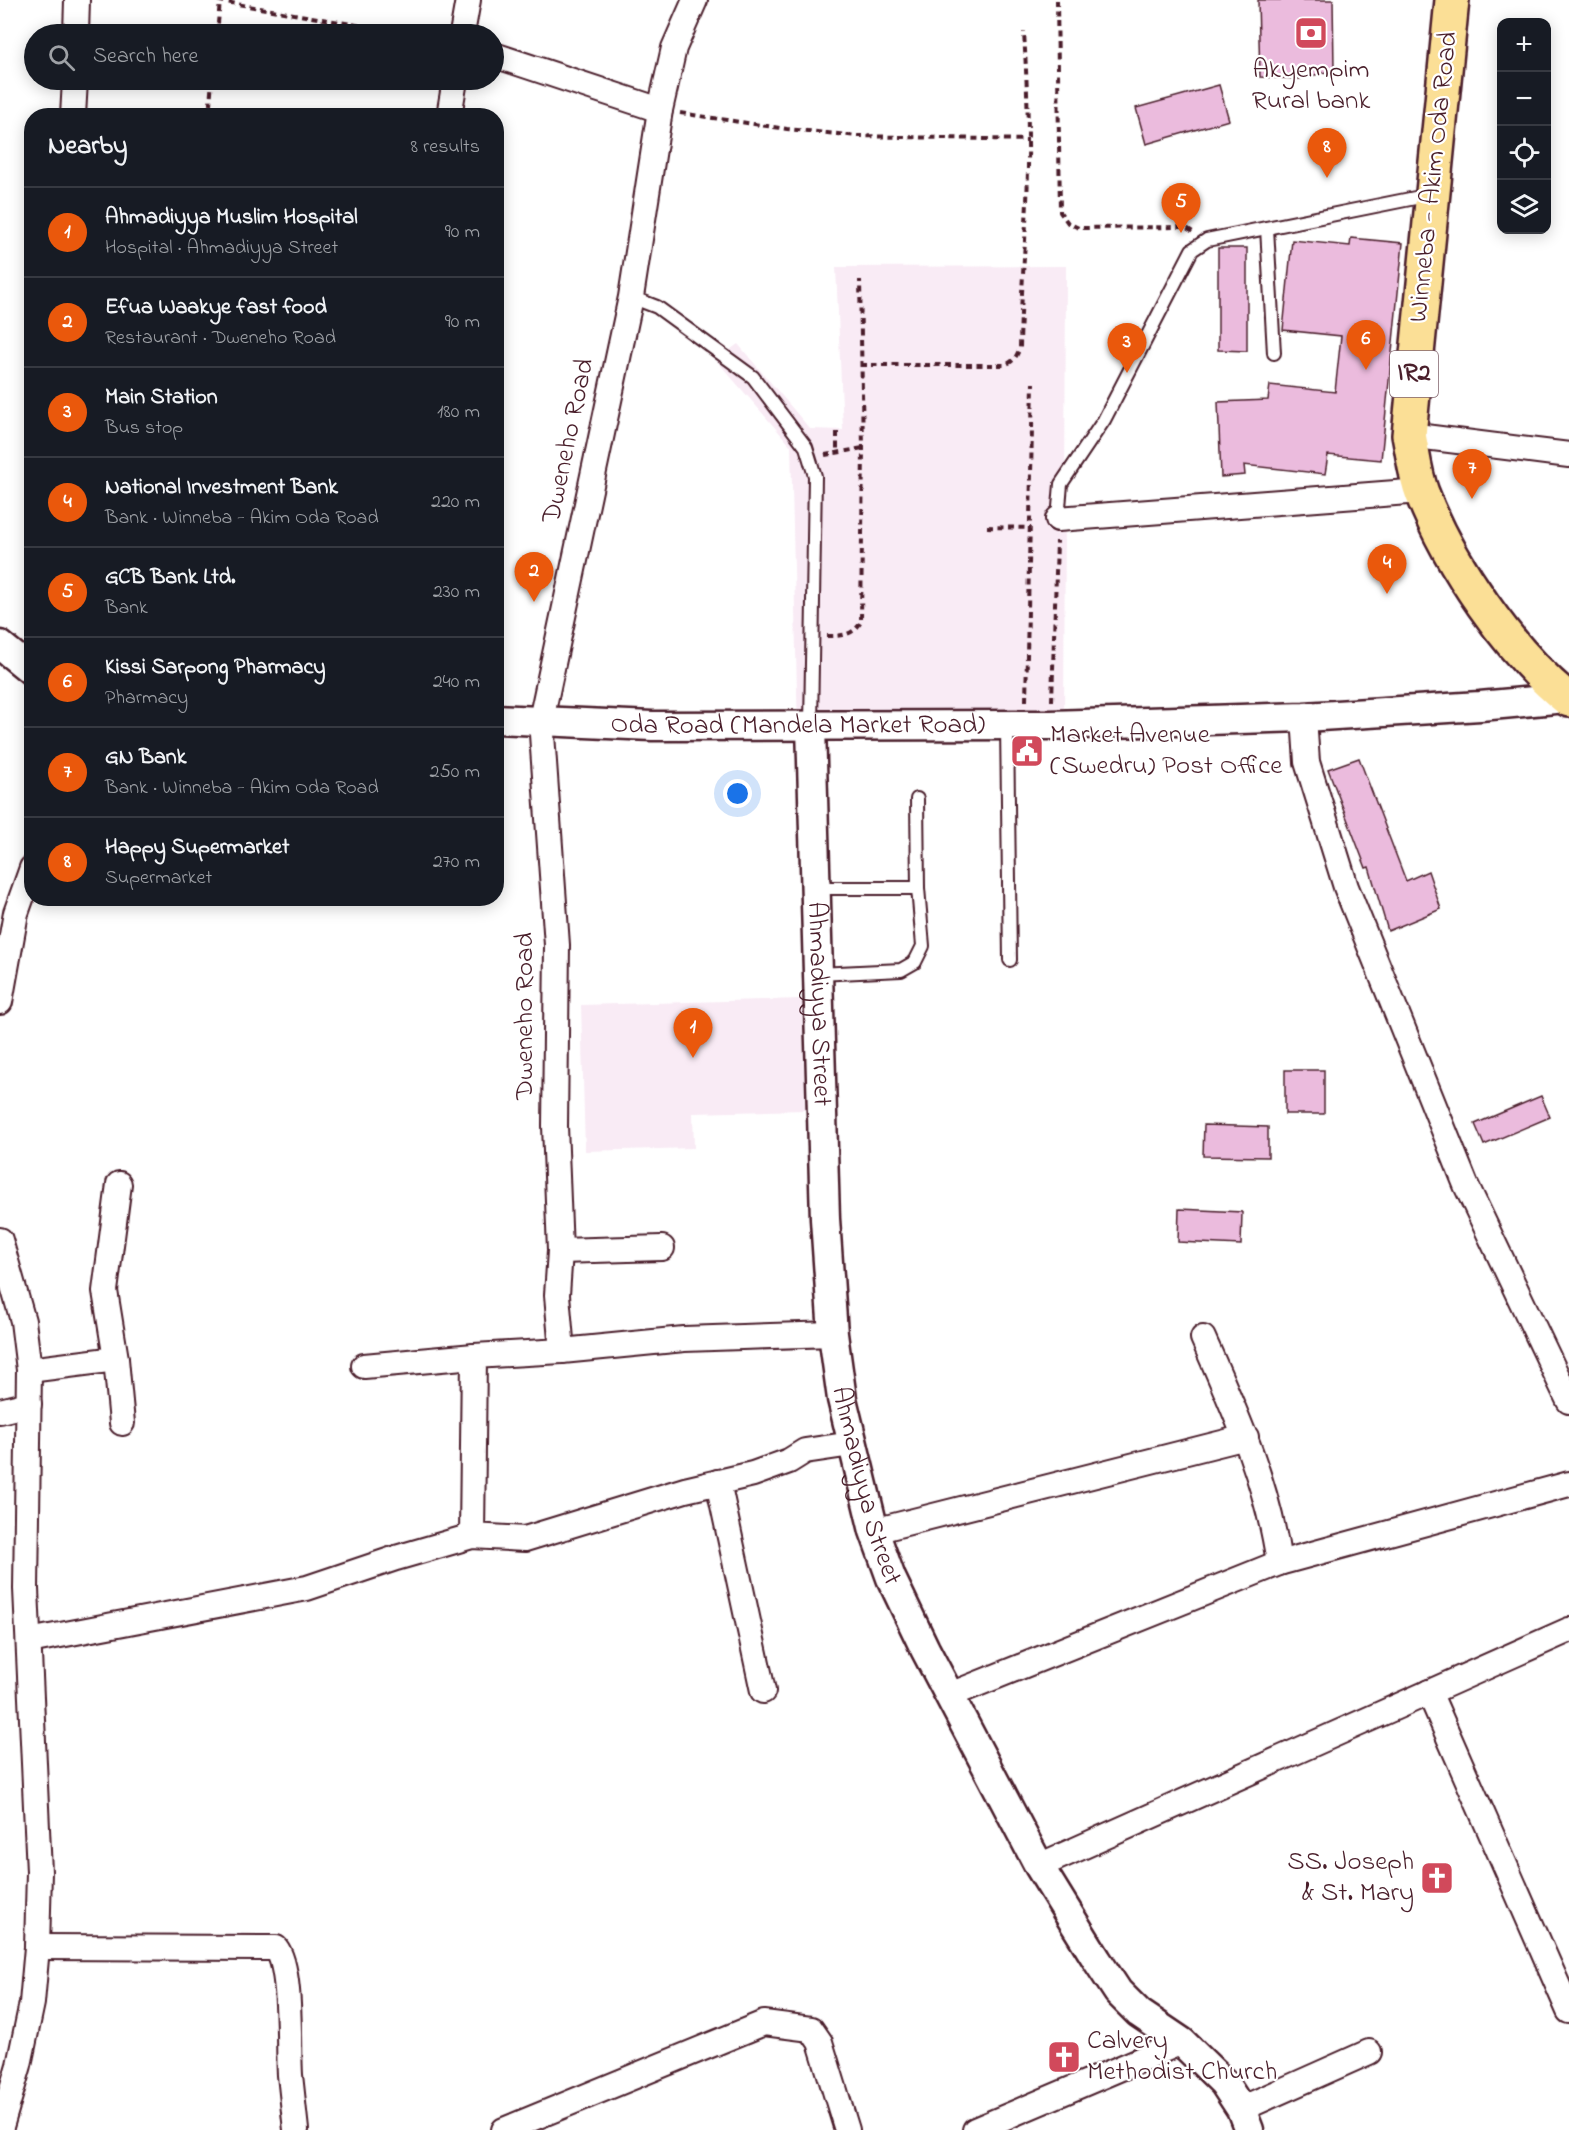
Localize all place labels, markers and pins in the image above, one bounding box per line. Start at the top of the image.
bank icon: Akyempim Rural bank [1293,15,1329,51]
place label: Akyempim Rural bank [1252,51,1370,121]
pin: 8 [1308,128,1346,178]
pin: 5 [1162,184,1200,233]
pin: 6 [1346,320,1386,370]
pin: 3 [1108,324,1146,373]
pin: 7 [1452,450,1492,499]
pin: 4 [1368,544,1406,594]
pin: 2 [514,552,554,602]
place label: Market Avenue (Swedru) Post Office [1050,716,1283,786]
public building icon: Market Avenue (Swedru) Post Office [1009,733,1045,769]
pin: 1 [674,1008,712,1058]
place label: SS. Joseph & St. Mary [1287,1843,1414,1913]
church icon: SS. Joseph & St. Mary [1419,1860,1455,1896]
place label: Calvery Methodist Church [1087,2022,1277,2092]
church icon: Calvery Methodist Church [1046,2039,1082,2075]

